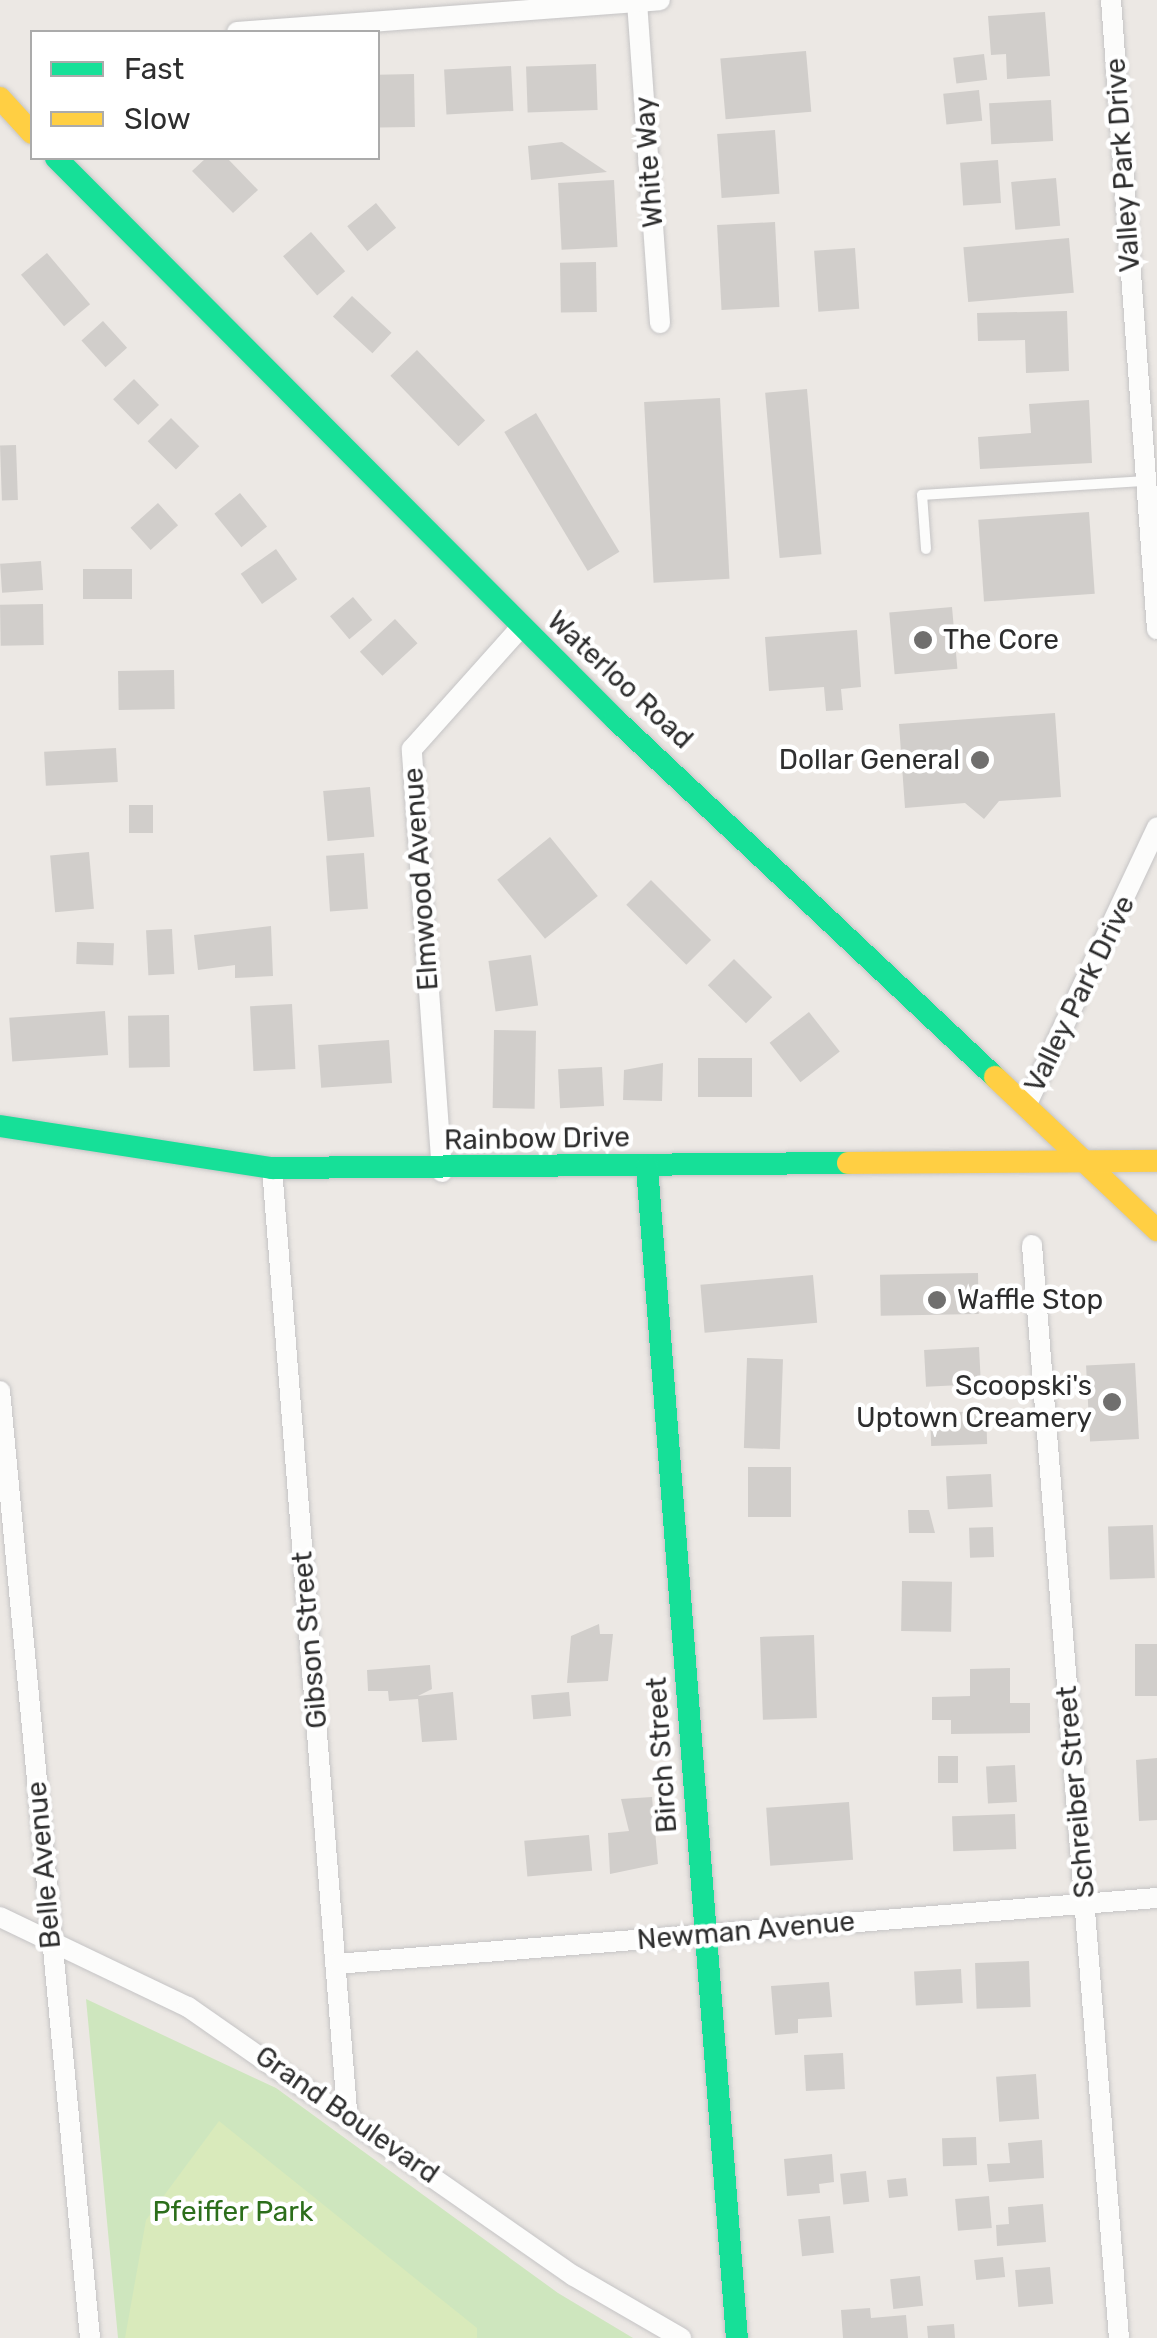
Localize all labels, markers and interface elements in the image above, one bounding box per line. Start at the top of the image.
legend [30,30,380,160]
text: Fast [124,51,184,87]
street label: Valley Park Drive [1099,56,1147,274]
street label: White Way [628,95,670,229]
text: Slow [124,101,191,137]
street label: Waterloo Road [540,604,700,756]
place label: The Core [943,623,1059,657]
marker: The Core [912,629,934,651]
place label: Dollar General [778,743,960,777]
marker: Dollar General [969,749,991,771]
street label: Elmwood Avenue [396,766,446,992]
street label: Valley Park Drive [1018,890,1142,1098]
street label: Rainbow Drive [443,1121,631,1157]
place label: Waffle Stop [957,1283,1103,1317]
marker: Waffle Stop [926,1289,948,1311]
place label: Scoopski's Uptown Creamery [856,1369,1092,1435]
marker: Scoopski's Uptown Creamery [1101,1391,1123,1413]
street label: Gibson Street [286,1550,334,1730]
street label: Birch Street [640,1676,684,1834]
street label: Schreiber Street [1050,1684,1102,1900]
street label: Belle Avenue [20,1780,68,1950]
street label: Newman Avenue [635,1905,857,1957]
street label: Grand Boulevard [249,2039,445,2191]
park label: Pfeiffer Park [152,2195,314,2229]

